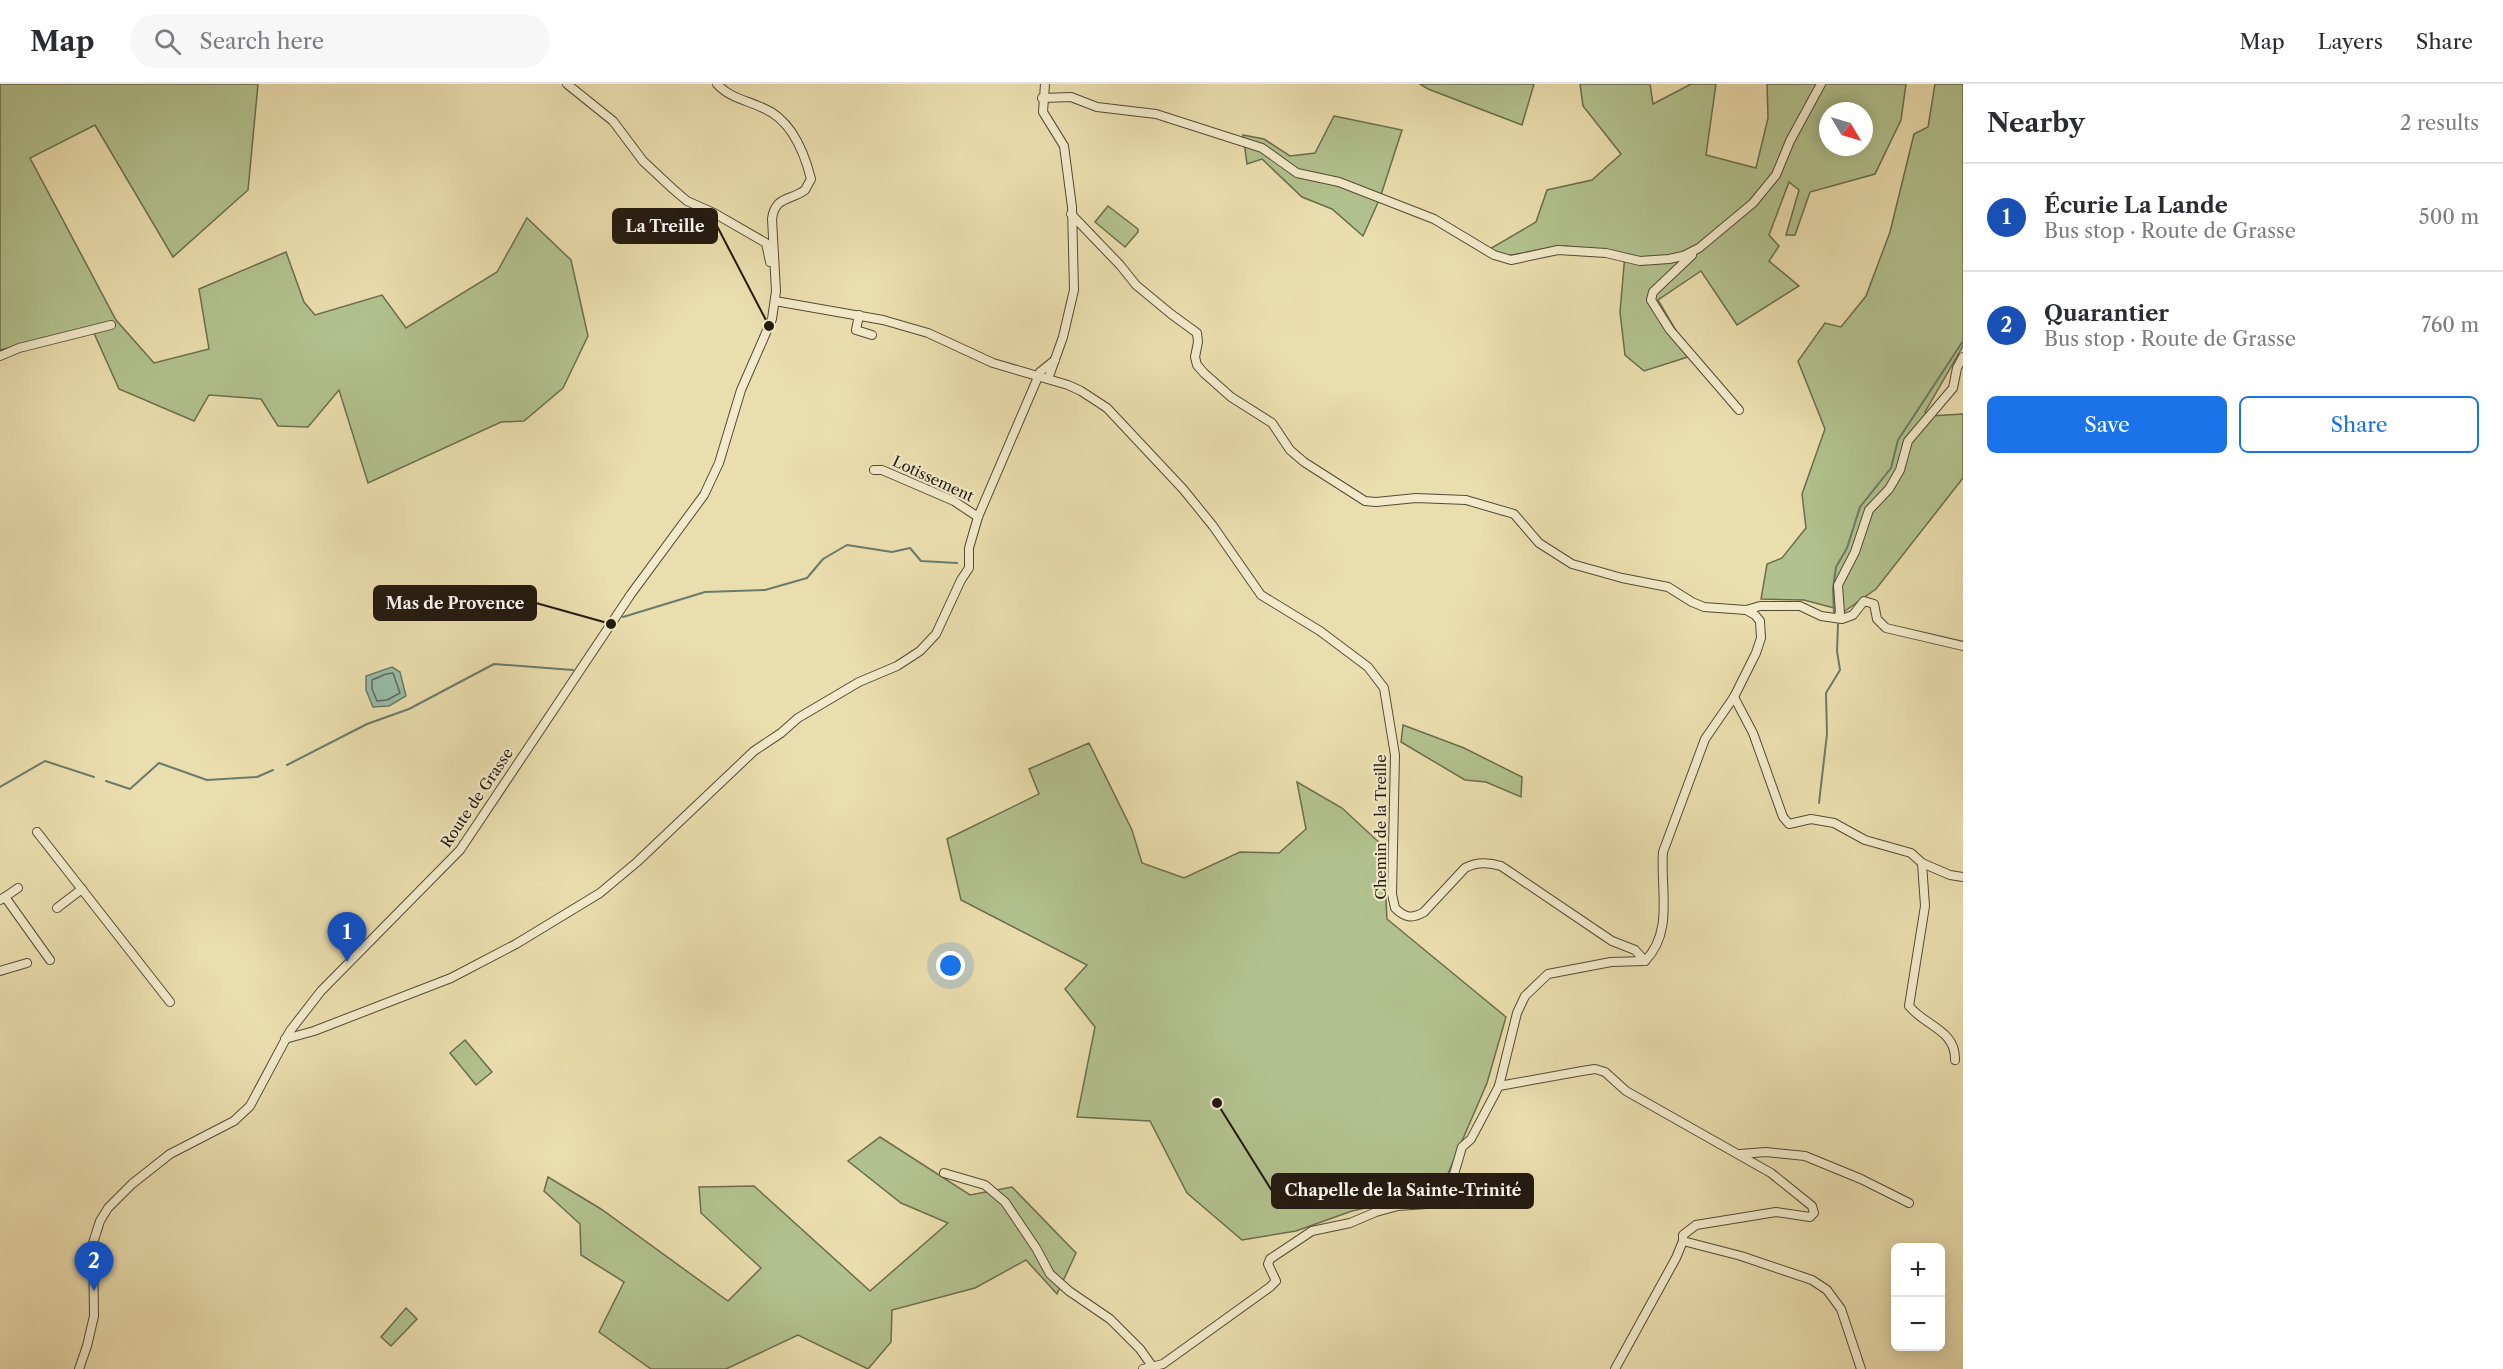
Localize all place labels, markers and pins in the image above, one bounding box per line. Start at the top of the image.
callout: La Treille [613,209,717,243]
callout: Mas de Provence [374,586,536,620]
pin: 1 [328,912,366,962]
callout: Chapelle de la Sainte-Trinité [1272,1174,1533,1208]
pin: 2 [74,1242,113,1291]

